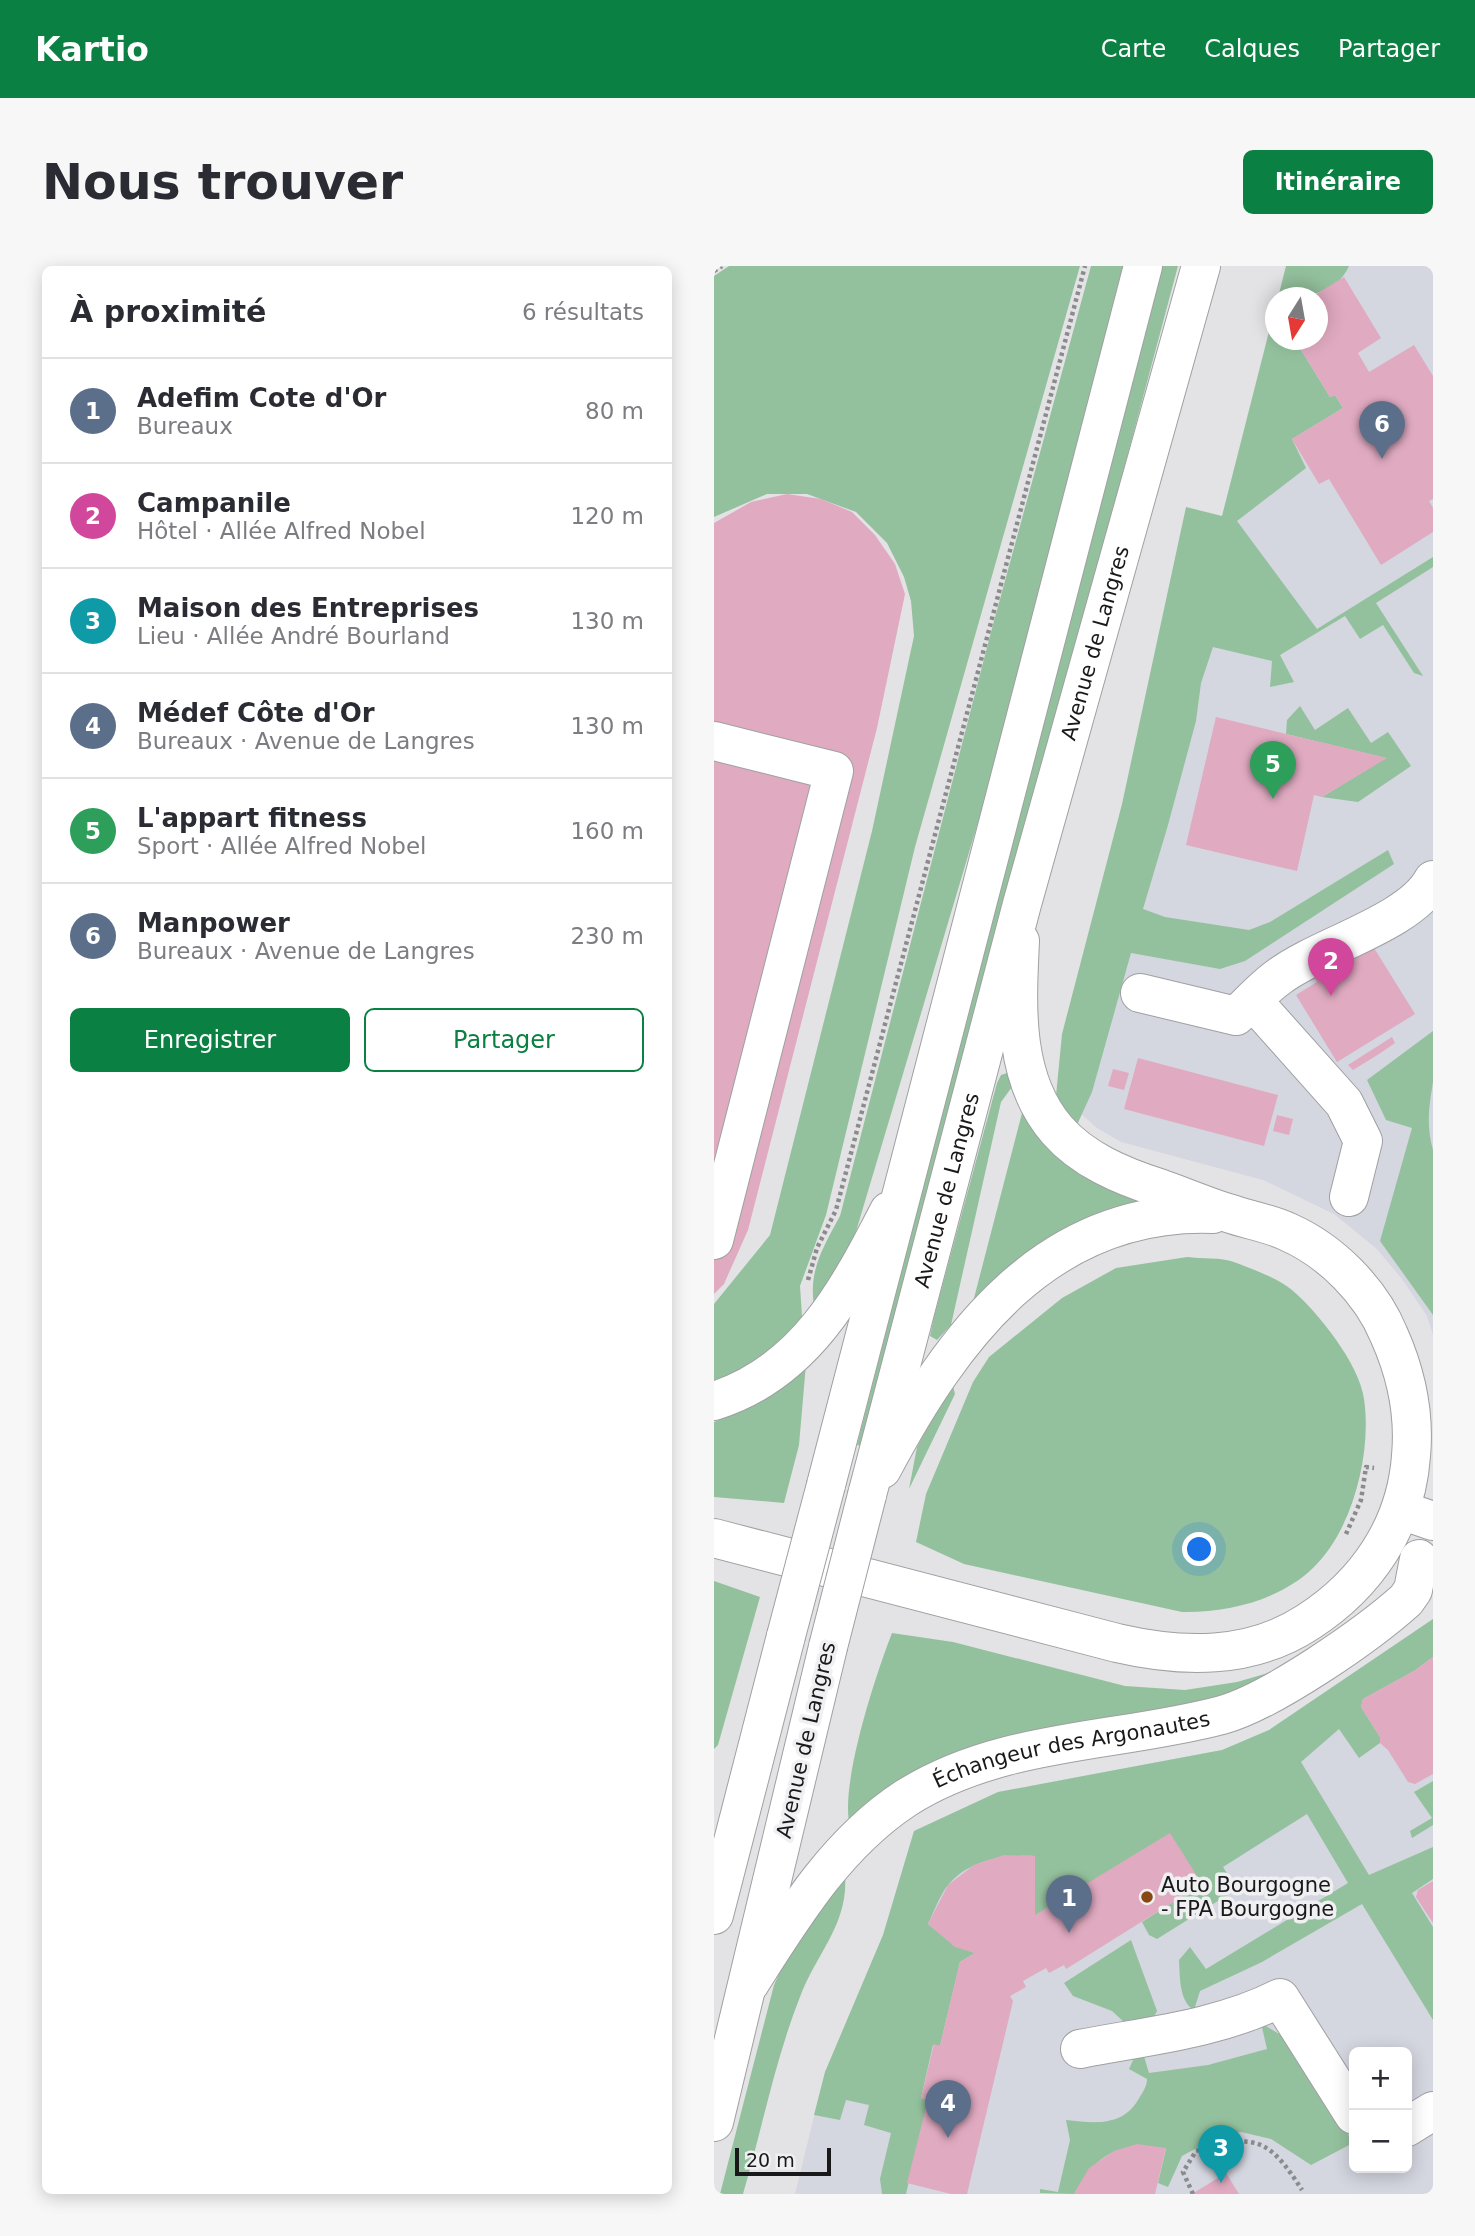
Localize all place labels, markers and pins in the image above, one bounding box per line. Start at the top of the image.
pin: 6 [1359,401,1405,459]
pin: 5 [1250,741,1296,799]
pin: 2 [1308,938,1354,996]
place label: Auto Bourgogne - FPA Bourgogne [1161,1873,1334,1921]
pin: 1 [1046,1875,1092,1933]
marker: Auto Bourgogne - FPA Bourgogne [1139,1889,1155,1905]
pin: 4 [925,2080,971,2138]
pin: 3 [1198,2125,1244,2183]

